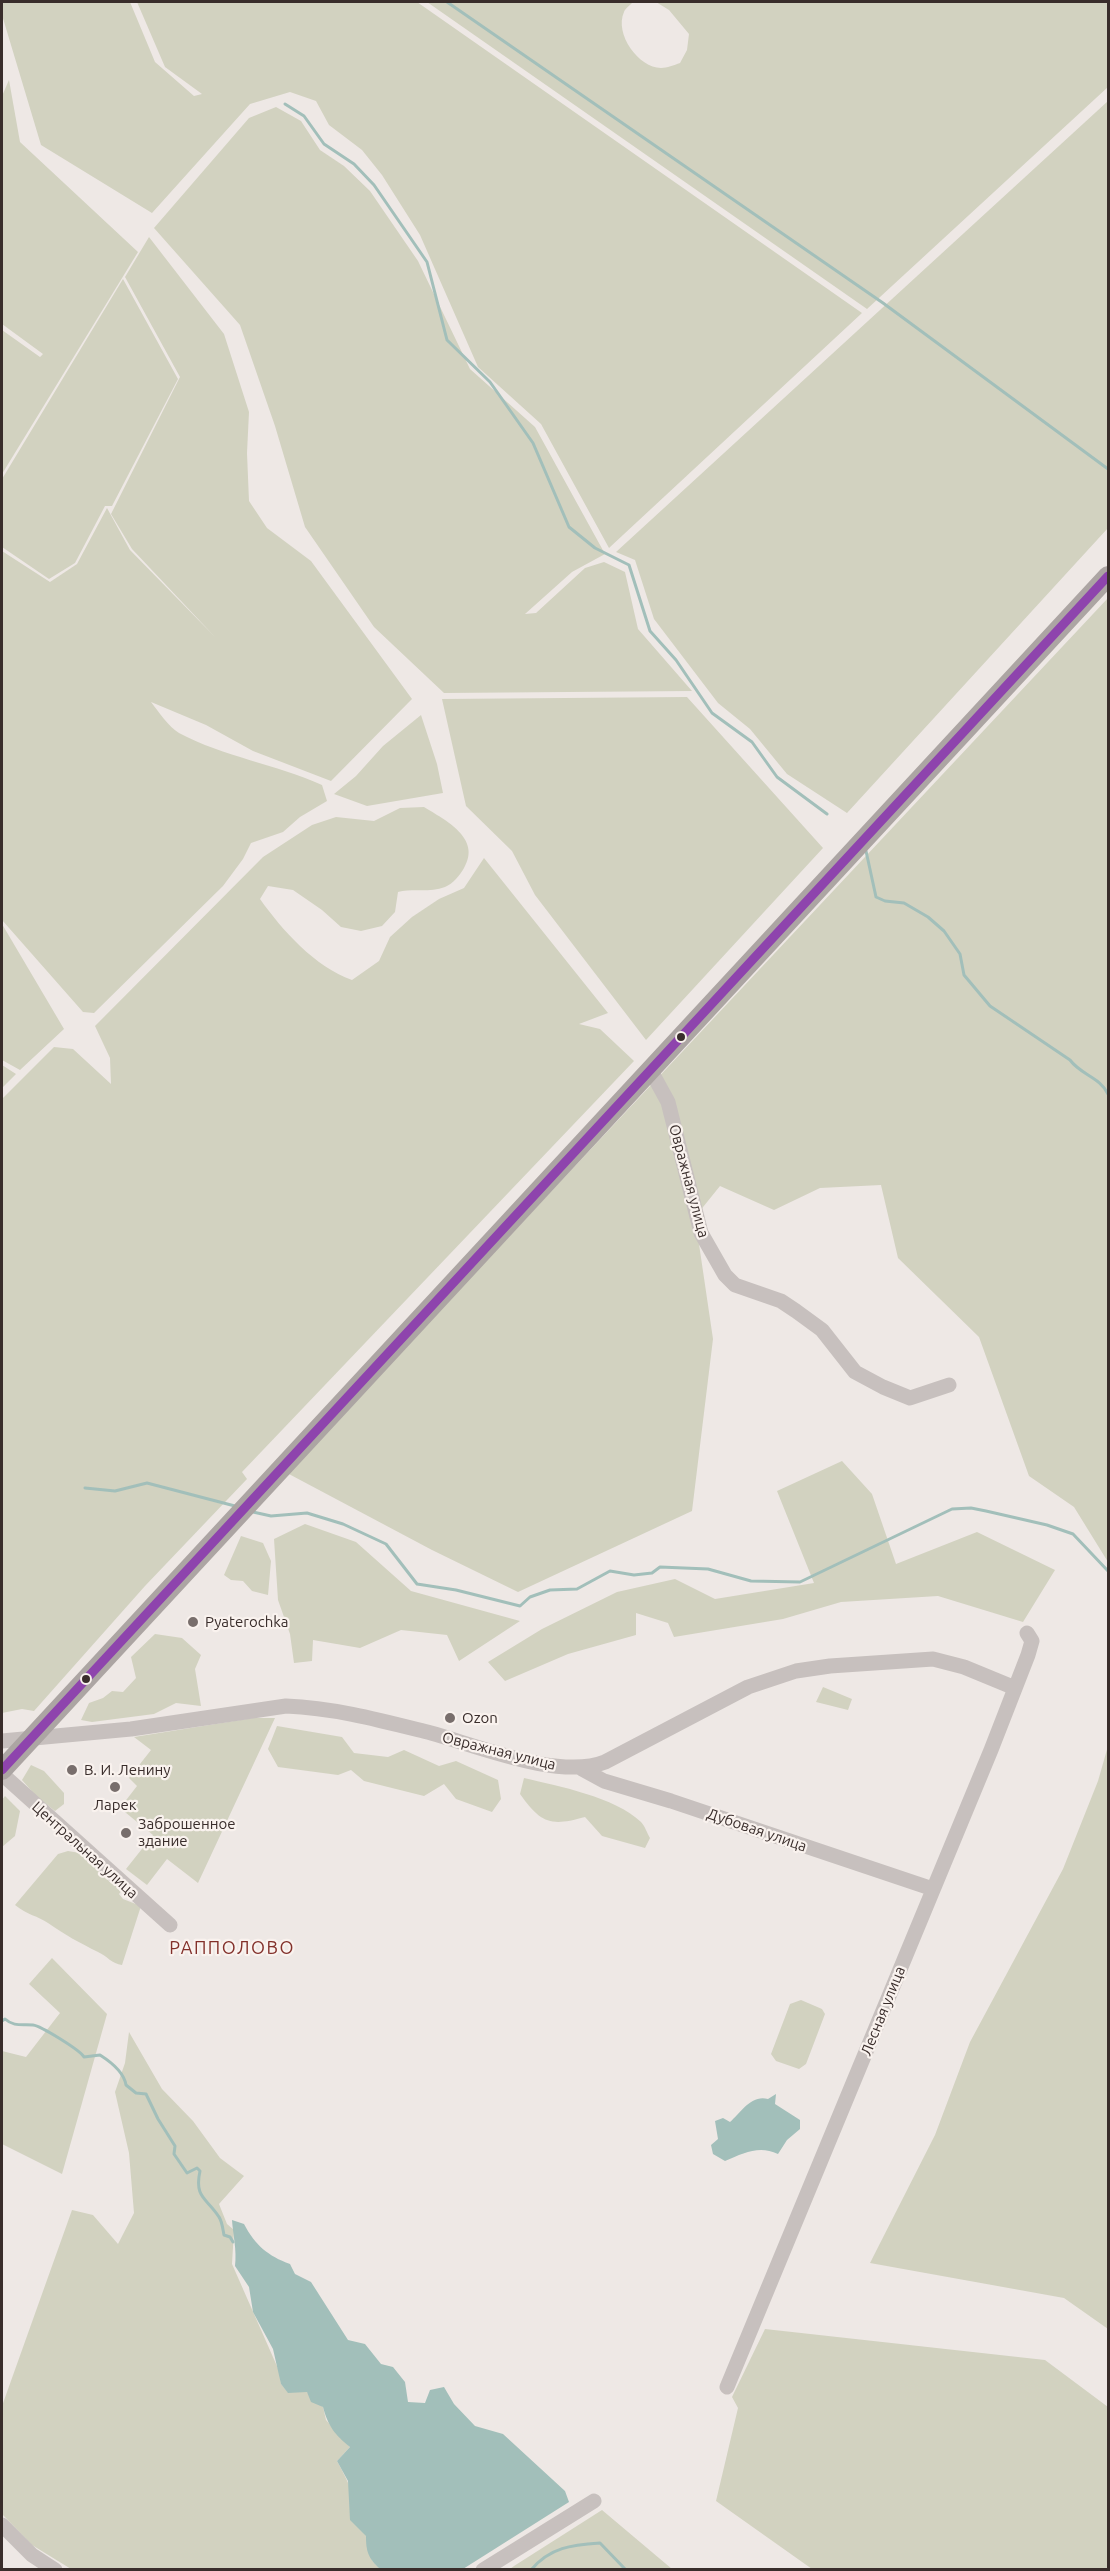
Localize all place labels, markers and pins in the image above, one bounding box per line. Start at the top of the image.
unlabelled marker [675,1031,687,1043]
place label: Pyaterochka [205,1613,288,1631]
marker: Pyaterochka [186,1615,200,1629]
unlabelled marker [80,1673,92,1685]
place label: Ozon [462,1709,498,1727]
marker: Ozon [443,1711,457,1725]
place label: В. И. Ленину [84,1761,171,1779]
marker: В. И. Ленину [65,1763,79,1777]
marker: Ларек [108,1780,122,1794]
place label: Ларек [94,1796,136,1814]
place label: Заброшенное здание [138,1815,235,1850]
marker: Заброшенное здание [119,1826,133,1840]

